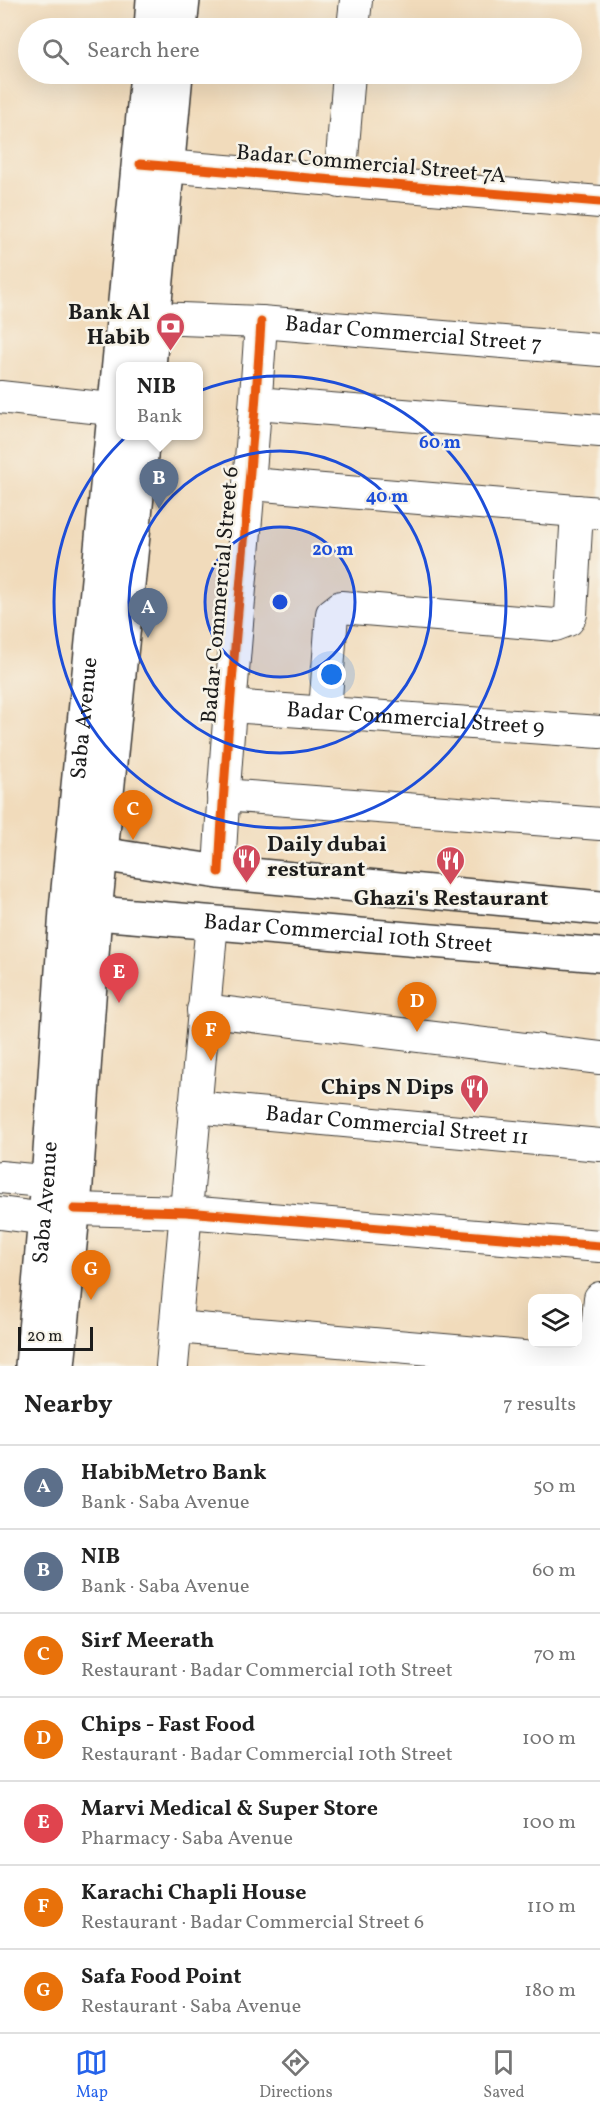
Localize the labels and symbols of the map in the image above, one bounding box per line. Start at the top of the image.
street label: Badar Commercial Street 7A [235,138,507,192]
place label: Bank Al Habib [68,298,150,354]
street label: Badar Commercial Street 7 [284,309,543,361]
bank icon: Bank Al Habib [155,310,187,352]
text: 60 m [419,431,461,456]
pin: B [140,460,178,509]
street label: Badar Commercial Street 6 [194,465,248,725]
text: 40 m [366,485,408,510]
text: 20 m [312,538,354,563]
pin: A [128,588,168,638]
centre of rings [270,592,290,612]
street label: Saba Avenue [63,656,106,781]
your location [317,660,346,689]
street label: Badar Commercial Street 9 [286,695,546,744]
pin: C [114,790,152,840]
place label: Daily dubai resturant [267,830,387,886]
restaurant icon: Daily dubai resturant [230,842,262,884]
restaurant icon: Ghazi's Restaurant [435,844,467,886]
place label: Ghazi's Restaurant [354,884,548,915]
street label: Badar Commercial 10th Street [202,906,494,961]
pin: E [100,954,138,1003]
pin: D [398,982,436,1032]
pin: F [192,1012,230,1061]
restaurant icon: Chips N Dips [459,1072,491,1114]
place label: Chips N Dips [321,1073,454,1104]
street label: Badar Commercial Street 11 [264,1098,530,1154]
street label: Saba Avenue [25,1140,66,1265]
pin: G [72,1250,110,1300]
scale bar [18,1324,93,1352]

